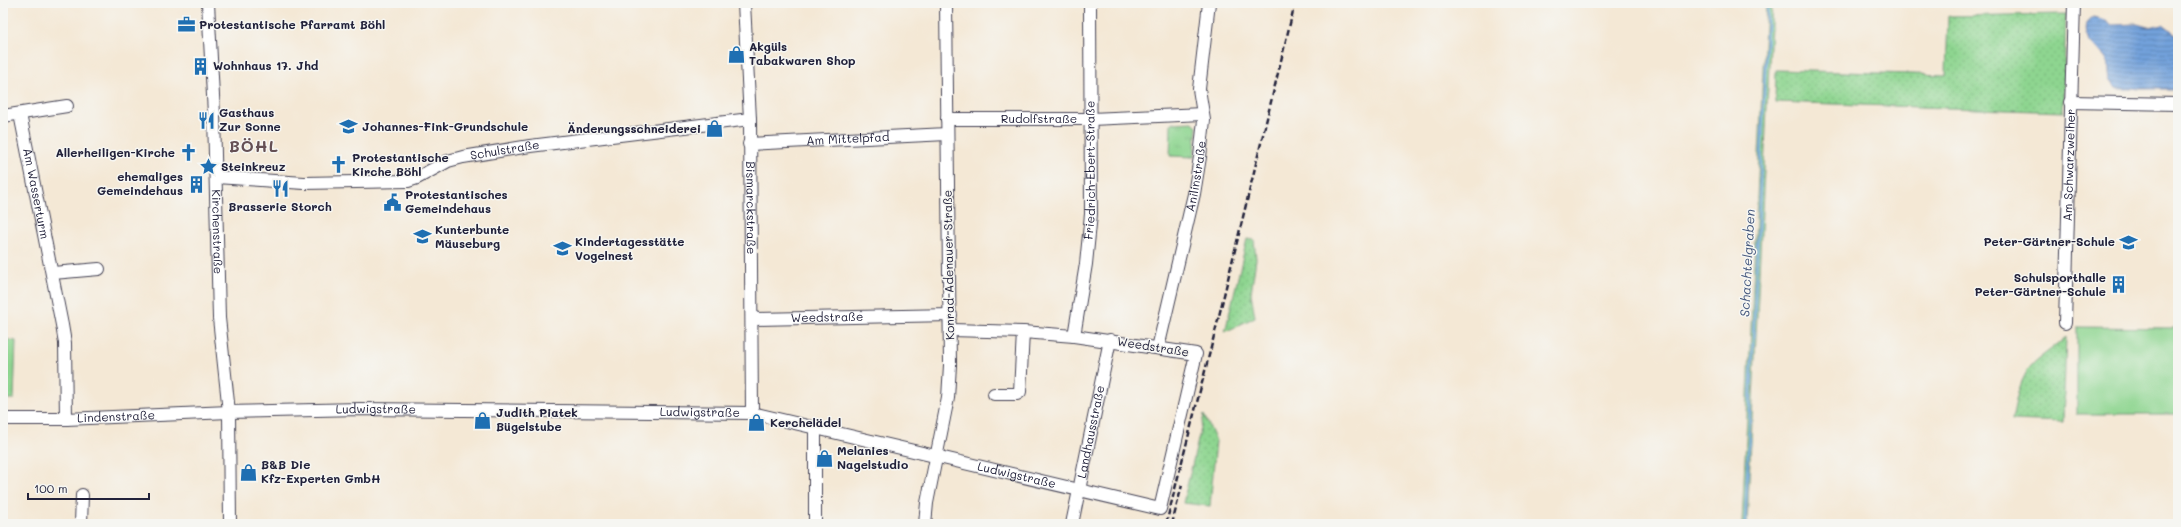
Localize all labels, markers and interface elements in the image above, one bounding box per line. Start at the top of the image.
office icon: Protestantische Pfarramt Böhl [176,15,196,35]
place label: Protestantische Pfarramt Böhl [199,16,385,32]
place label: Akgüls Tabakwaren Shop [749,38,856,68]
shop icon: Akgüls Tabakwaren Shop [726,44,746,64]
building icon: Wohnhaus 17. Jhd [190,56,210,76]
place label: Wohnhaus 17. Jhd [213,57,319,73]
street label: Friedrich-Ebert-Straße [1079,101,1098,240]
place label: Gasthaus Zur Sonne [219,104,281,134]
street label: Am Schwarzweiher [2059,109,2078,222]
restaurant icon: Gasthaus Zur Sonne [196,110,216,130]
street label: Rudolfstraße [1001,110,1077,126]
school or university icon: Johannes-Fink-Grundschule [339,117,359,137]
place label: Johannes-Fink-Grundschule [362,118,528,134]
shop icon: Änderungsschneiderei [704,119,724,139]
place label: Änderungsschneiderei [567,120,701,136]
street label: Am Mittelpfad [806,128,890,148]
district label: BÖHL [229,135,279,156]
street label: Schulstraße [469,136,540,163]
street label: Anilinstraße [1181,140,1209,213]
church icon: Allerheiligen-Kirche [178,143,198,163]
place label: Allerheiligen-Kirche [56,144,175,160]
street label: Am Wasserturm [20,146,54,240]
place label: Protestantische Kirche Böhl [352,149,449,179]
church icon: Protestantische Kirche Böhl [329,155,349,175]
place icon: Steinkreuz [198,157,218,177]
place label: Steinkreuz [221,158,286,174]
street label: Bismarckstraße [743,161,760,254]
place label: ehemaliges Gemeindehaus [97,168,183,198]
building icon: ehemaliges Gemeindehaus [186,174,206,194]
restaurant icon: Brasserie Storch [270,178,290,198]
place label: Protestantisches Gemeindehaus [405,186,508,216]
street label: Kirchenstraße [209,189,227,274]
street label: Konrad-Adenauer-Straße [939,190,957,340]
public building icon: Protestantisches Gemeindehaus [382,192,402,212]
place label: Brasserie Storch [228,198,332,214]
water label: Schachtelgraben [1735,209,1758,317]
place label: Kunterbunte Mäuseburg [435,221,509,251]
school or university icon: Kunterbunte Mäuseburg [412,227,432,247]
school or university icon: Peter-Gärtner-Schule [2118,232,2138,252]
place label: Kindertagesstätte Vogelnest [575,233,684,263]
place label: Peter-Gärtner-Schule [1983,233,2115,249]
school or university icon: Kindertagesstätte Vogelnest [552,239,572,259]
place label: Schulsporthalle Peter-Gärtner-Schule [1974,269,2106,299]
building icon: Schulsporthalle Peter-Gärtner-Schule [2109,275,2129,295]
street label: Weedstraße [790,308,863,325]
street label: Weedstraße [1116,332,1190,360]
street label: Landhausstraße [1073,384,1107,480]
street label: Ludwigstraße [336,400,416,417]
street label: Ludwigstraße [660,403,740,420]
place label: Judith Piatek Bügelstube [496,404,578,434]
street label: Lindenstraße [77,406,155,426]
shop icon: Judith Piatek Bügelstube [473,410,493,430]
shop icon: Kerchelädel [747,413,767,433]
place label: Kerchelädel [770,414,841,430]
place label: Melanies Nagelstudio [837,442,908,472]
shop icon: Melanies Nagelstudio [814,448,834,468]
place label: B&B Die Kfz-Experten GmbH [261,456,381,486]
street label: Ludwigstraße [976,457,1058,491]
shop icon: B&B Die Kfz-Experten GmbH [238,462,258,482]
scale bar [28,475,149,501]
text: 100 m [34,480,68,496]

